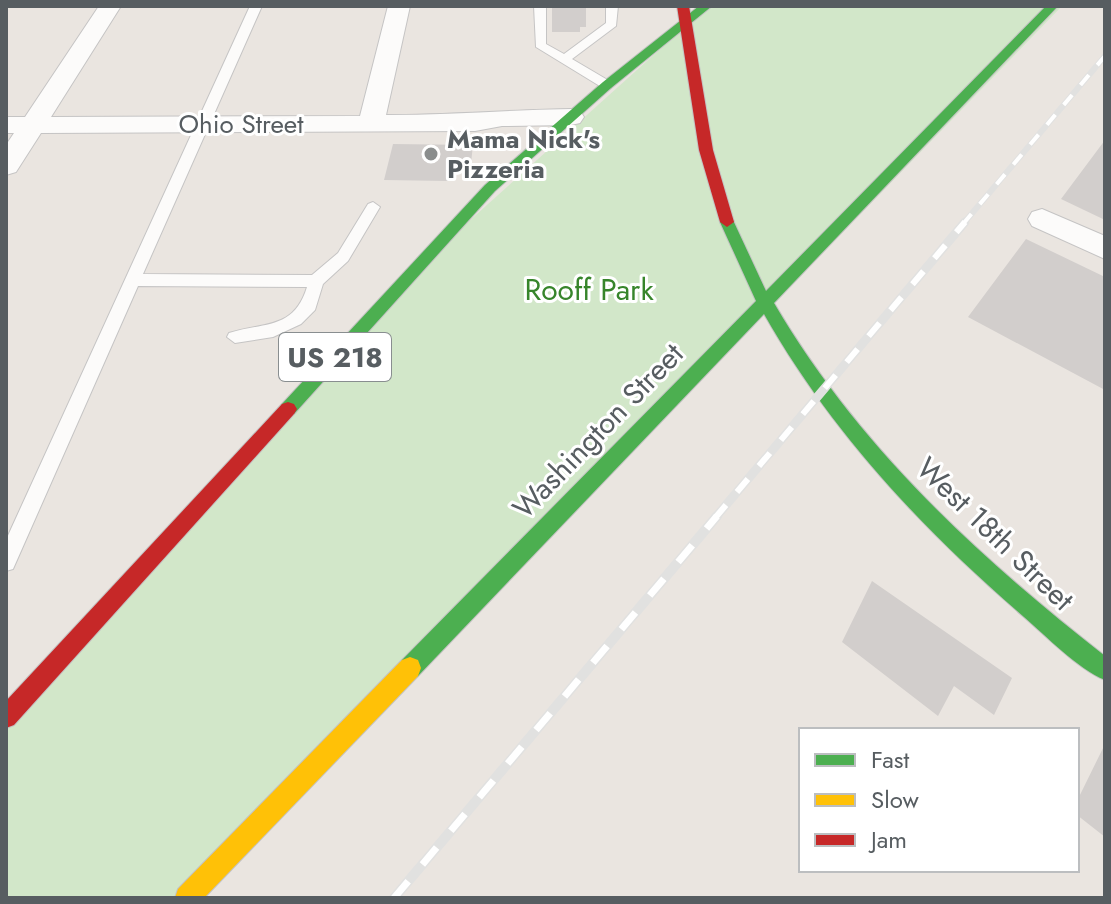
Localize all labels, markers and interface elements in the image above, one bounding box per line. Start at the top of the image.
street label: Ohio Street [179,105,304,143]
place label: Mama Nick's Pizzeria [447,120,600,188]
marker: Mama Nick's Pizzeria [422,145,440,163]
park label: Rooff Park [524,268,654,311]
road number: US 218 [279,333,391,381]
street label: Washington Street [502,333,693,528]
street label: West 18th Street [907,447,1084,621]
legend [799,728,1079,872]
text: Fast [871,742,909,777]
text: Slow [871,782,919,817]
text: Jam [868,822,907,857]

